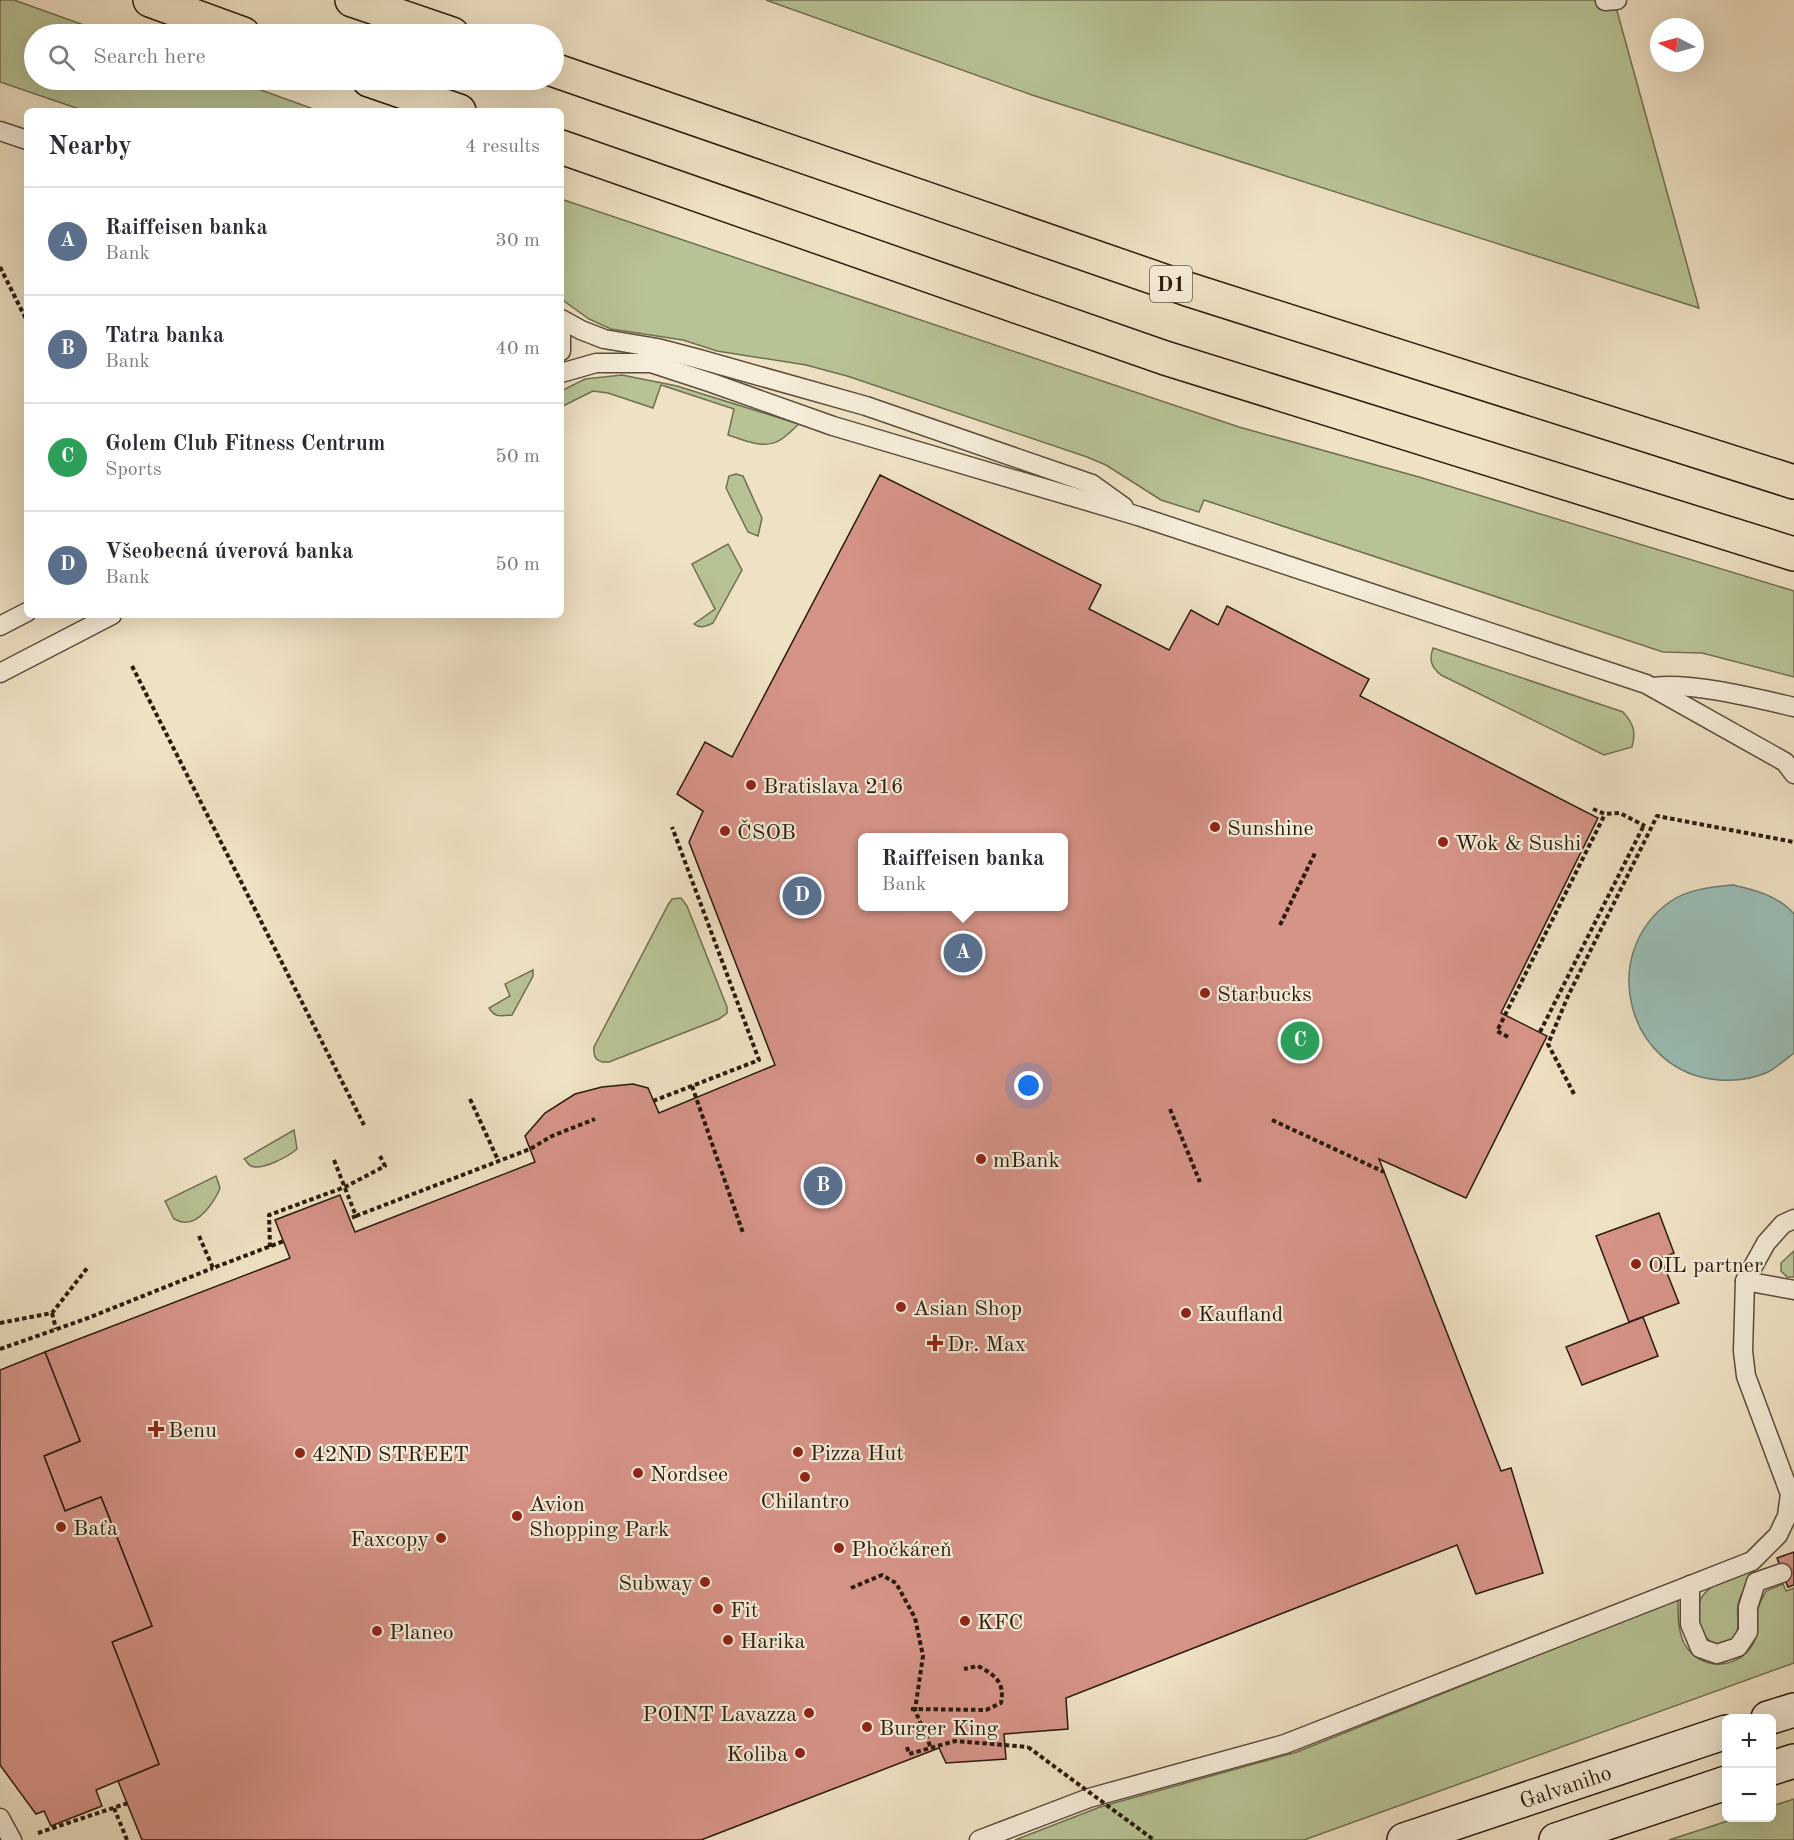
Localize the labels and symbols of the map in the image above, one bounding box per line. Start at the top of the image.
north arrow [1650,18,1704,72]
road number: D1 [1150,266,1192,302]
place label: Bratislava 216 [763,776,904,798]
marker: Bratislava 216 [744,778,758,792]
place label: Sunshine [1227,818,1314,840]
place label: ČSOB [737,819,796,844]
marker: Sunshine [1208,820,1222,834]
marker: ČSOB [718,824,732,838]
place label: Wok & Sushi [1455,833,1581,855]
marker: Wok & Sushi [1436,835,1450,849]
pin: D [782,874,822,918]
pin: A [944,930,982,976]
place label: Starbucks [1217,984,1312,1006]
marker: Starbucks [1198,986,1212,1000]
pin: C [1280,1018,1320,1064]
your location [1014,1071,1043,1100]
place label: mBank [993,1150,1060,1172]
marker: mBank [974,1152,988,1166]
pin: B [804,1164,842,1208]
place label: OIL partner [1648,1255,1763,1277]
marker: OIL partner [1629,1257,1643,1271]
place label: Asian Shop [913,1298,1022,1320]
marker: Asian Shop [894,1300,908,1314]
place label: Kaufland [1198,1304,1283,1326]
marker: Kaufland [1179,1306,1193,1320]
place label: Dr. Max [947,1334,1026,1356]
marker: Dr. Max [928,1336,942,1350]
place label: Benu [168,1420,217,1442]
marker: Benu [149,1422,163,1436]
place label: Pizza Hut [810,1443,904,1465]
place label: 42ND STREET [312,1444,469,1466]
marker: Pizza Hut [791,1445,805,1459]
marker: 42ND STREET [293,1446,307,1460]
place label: Nordsee [650,1464,728,1486]
marker: Nordsee [631,1466,645,1480]
marker: Chilantro [798,1470,812,1484]
place label: Chilantro [761,1491,849,1513]
place label: Avion Shopping Park [529,1494,670,1541]
marker: Avion Shopping Park [510,1509,524,1523]
place label: Baťa [73,1518,118,1540]
marker: Baťa [54,1520,68,1534]
place label: Faxcopy [350,1529,429,1551]
marker: Faxcopy [434,1531,448,1545]
place label: Phočkáreň [851,1539,952,1561]
marker: Phočkáreň [832,1541,846,1555]
place label: Subway [618,1573,693,1595]
marker: Subway [698,1575,712,1589]
place label: Fit [730,1600,759,1622]
marker: Fit [711,1602,725,1616]
place label: KFC [977,1612,1023,1634]
marker: KFC [958,1614,972,1628]
place label: Planeo [389,1622,454,1644]
marker: Planeo [370,1624,384,1638]
place label: Harika [740,1631,806,1653]
marker: Harika [721,1633,735,1647]
place label: POINT Lavazza [642,1704,797,1726]
marker: POINT Lavazza [802,1706,816,1720]
place label: Burger King [879,1718,999,1740]
marker: Burger King [860,1720,874,1734]
place label: Koliba [726,1744,788,1766]
marker: Koliba [793,1746,807,1760]
street label: Galvaniho [1517,1762,1614,1813]

